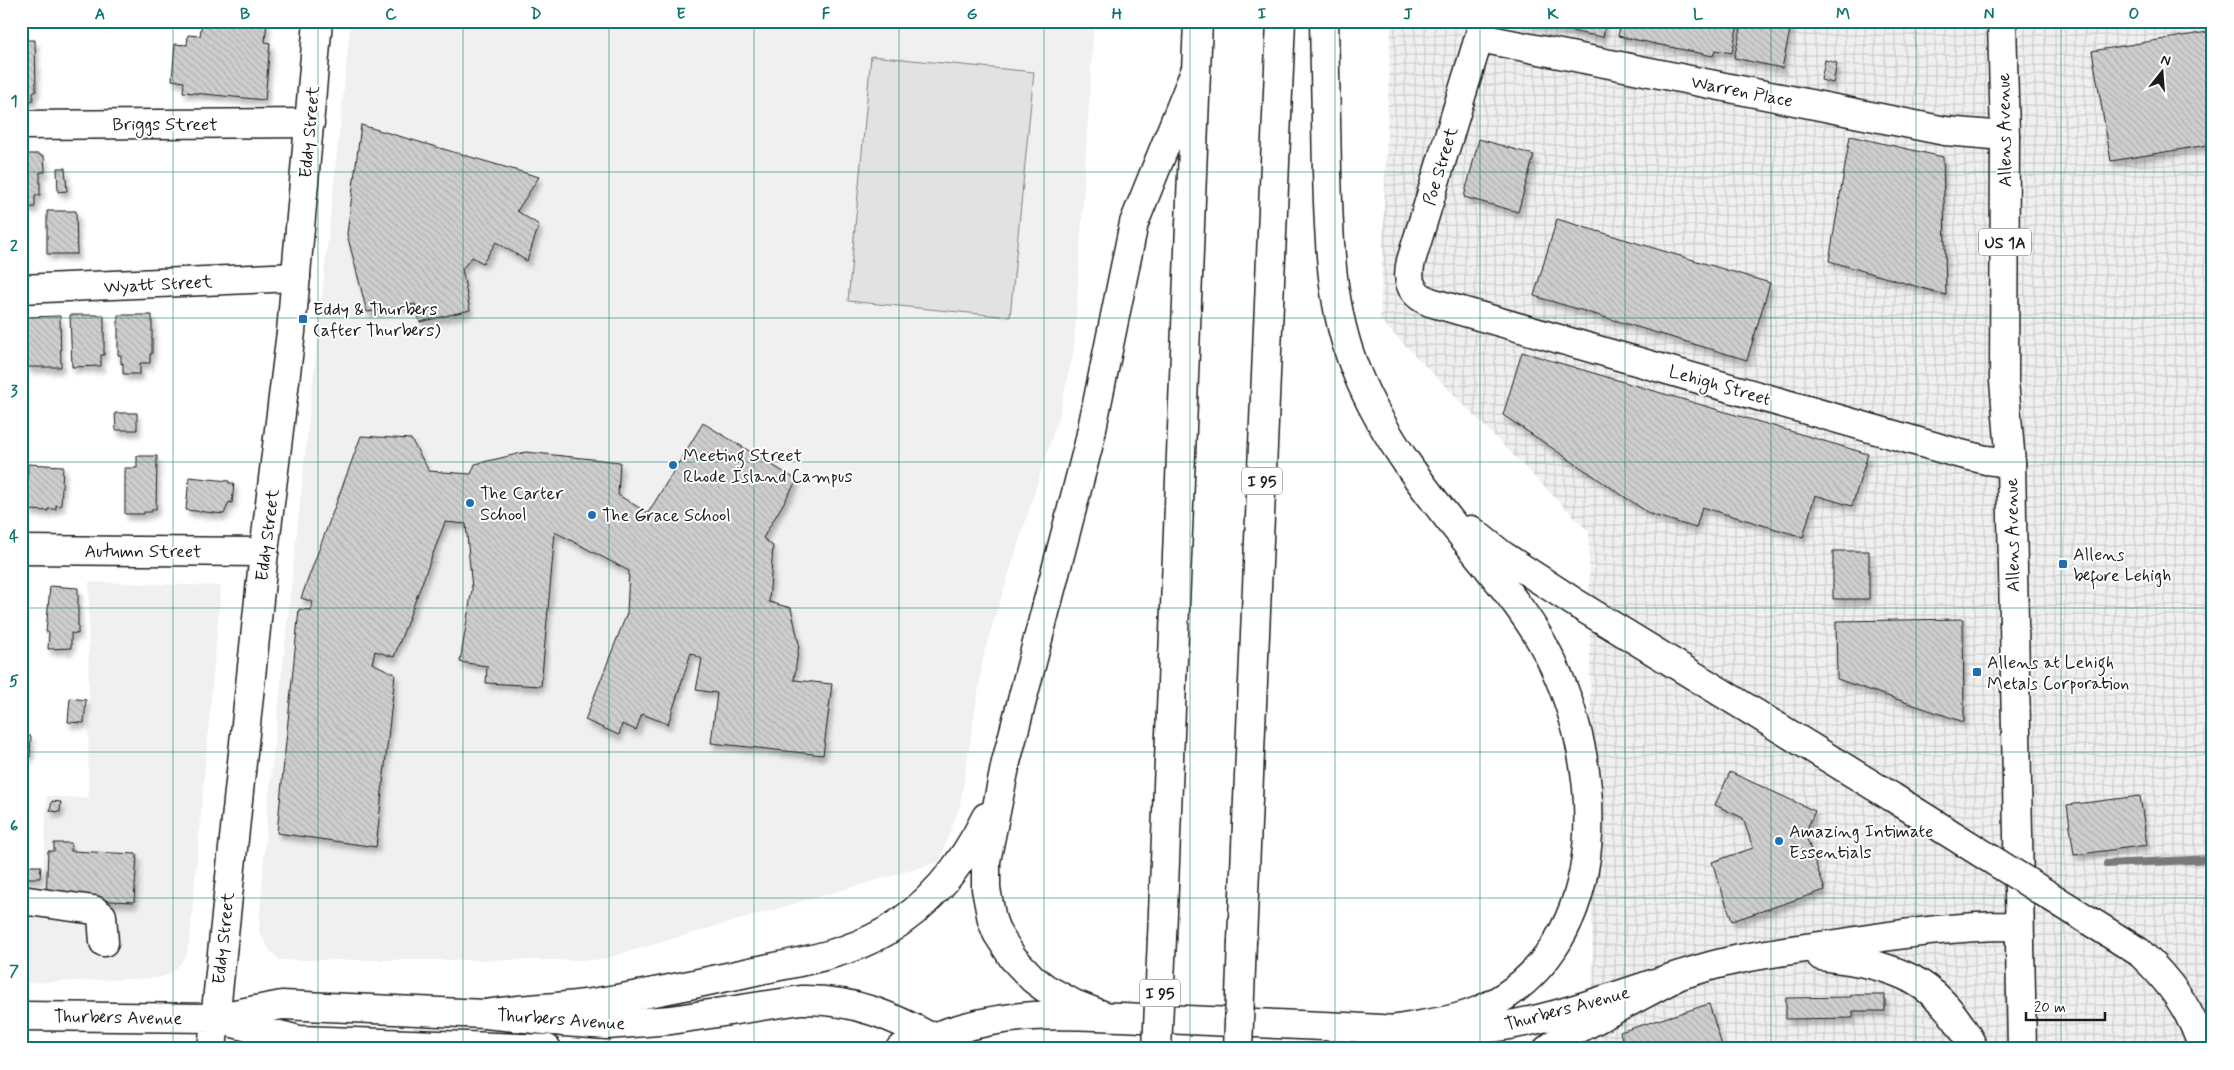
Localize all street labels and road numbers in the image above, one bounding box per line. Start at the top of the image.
street label: Warren Place [1689,70,1795,114]
street label: Allens Avenue [1992,73,2018,187]
street label: Eddy Street [294,85,326,179]
street label: Briggs Street [112,113,218,138]
street label: Poe Street [1418,124,1464,208]
road number: US 1A [1979,228,2031,256]
street label: Wyatt Street [103,270,213,300]
street label: Lehigh Street [1666,360,1774,413]
road number: I 95 [1242,468,1282,494]
street label: Allens Avenue [2000,478,2026,592]
street label: Eddy Street [250,487,286,583]
street label: Autumn Street [84,540,202,564]
street label: Eddy Street [207,890,241,985]
road number: I 95 [1140,980,1180,1006]
street label: Thurbers Avenue [1502,981,1633,1037]
street label: Thurbers Avenue [496,1004,626,1036]
street label: Thurbers Avenue [53,1005,183,1031]

